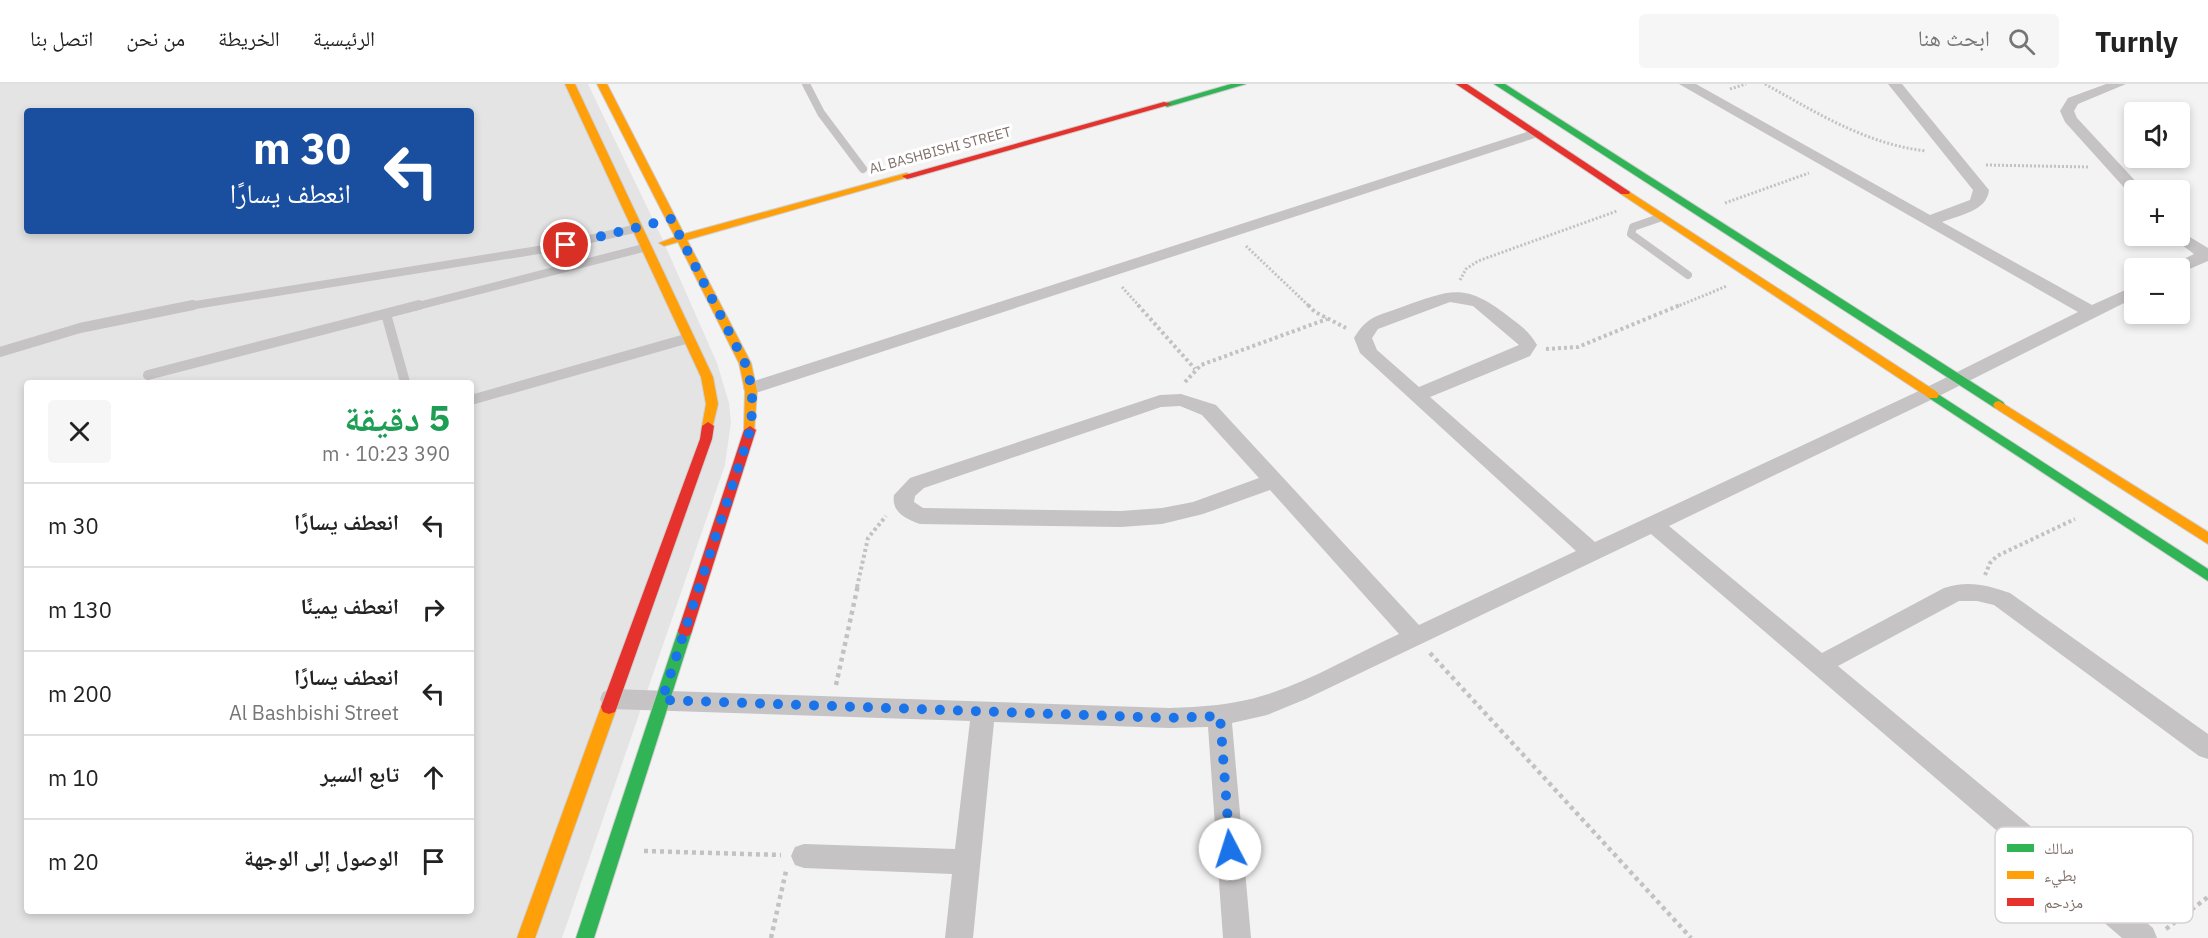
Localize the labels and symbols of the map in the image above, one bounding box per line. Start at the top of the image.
street label: AL BASHBISHI STREET [867,122,1013,178]
pin [540,219,591,270]
position arrow [1198,817,1262,881]
legend [1995,827,2193,923]
text: سالك [2044,838,2074,858]
text: بطيء [2044,865,2076,888]
text: مزدحم [2044,892,2083,913]

